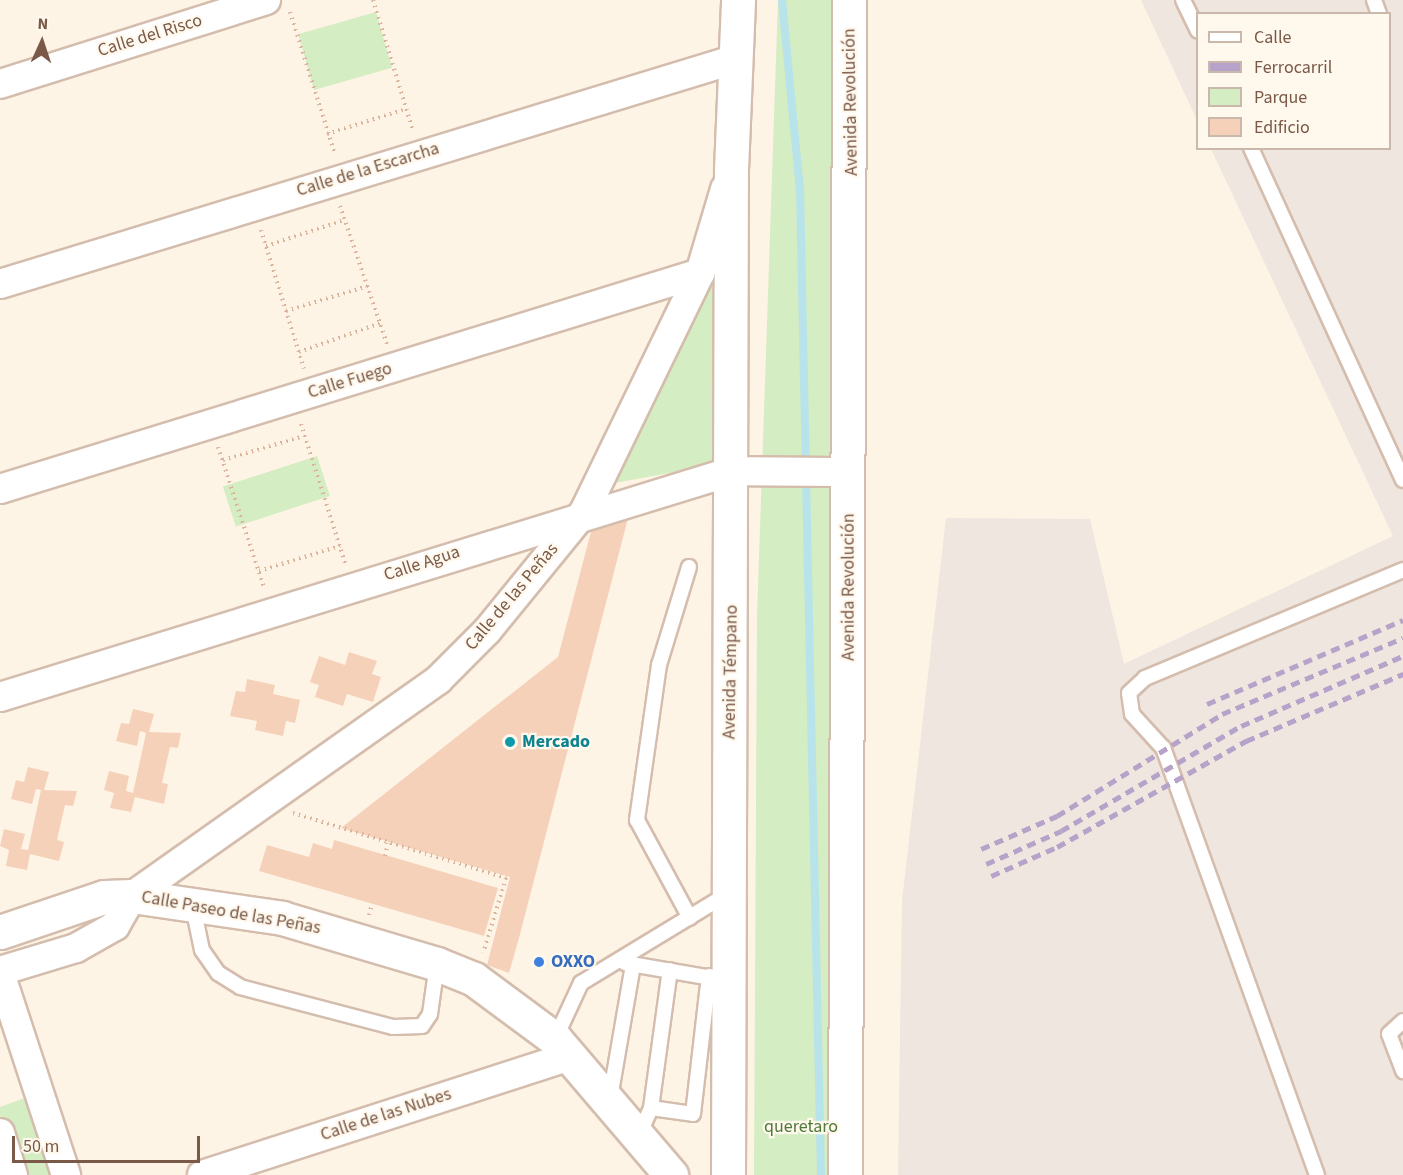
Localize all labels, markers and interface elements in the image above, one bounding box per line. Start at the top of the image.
street label: Calle del Risco [95,10,205,62]
north arrow [12,12,72,72]
legend [1196,12,1391,150]
text: N [37,13,49,35]
text: Calle [1254,25,1291,50]
street label: Avenida Revolución [839,28,863,176]
text: Ferrocarril [1254,55,1332,80]
text: Parque [1254,85,1307,110]
text: Edificio [1254,115,1310,140]
street label: Calle de la Escarcha [294,138,442,202]
street label: Calle Fuego [305,358,395,404]
street label: Avenida Revolución [838,513,860,661]
street label: Calle de las Peñas [461,539,563,655]
street label: Calle Agua [381,542,463,586]
street label: Avenida Témpano [719,605,743,739]
place label: Mercado [522,731,590,753]
marker: Mercado [503,735,517,749]
street label: Calle Paseo de las Peñas [140,887,322,939]
place label: OXXO [551,951,595,973]
marker: OXXO [532,955,546,969]
street label: Calle de las Nubes [318,1084,454,1146]
park label: queretaro [764,1116,838,1138]
scale bar [15,1124,202,1162]
text: 50 m [23,1134,59,1159]

